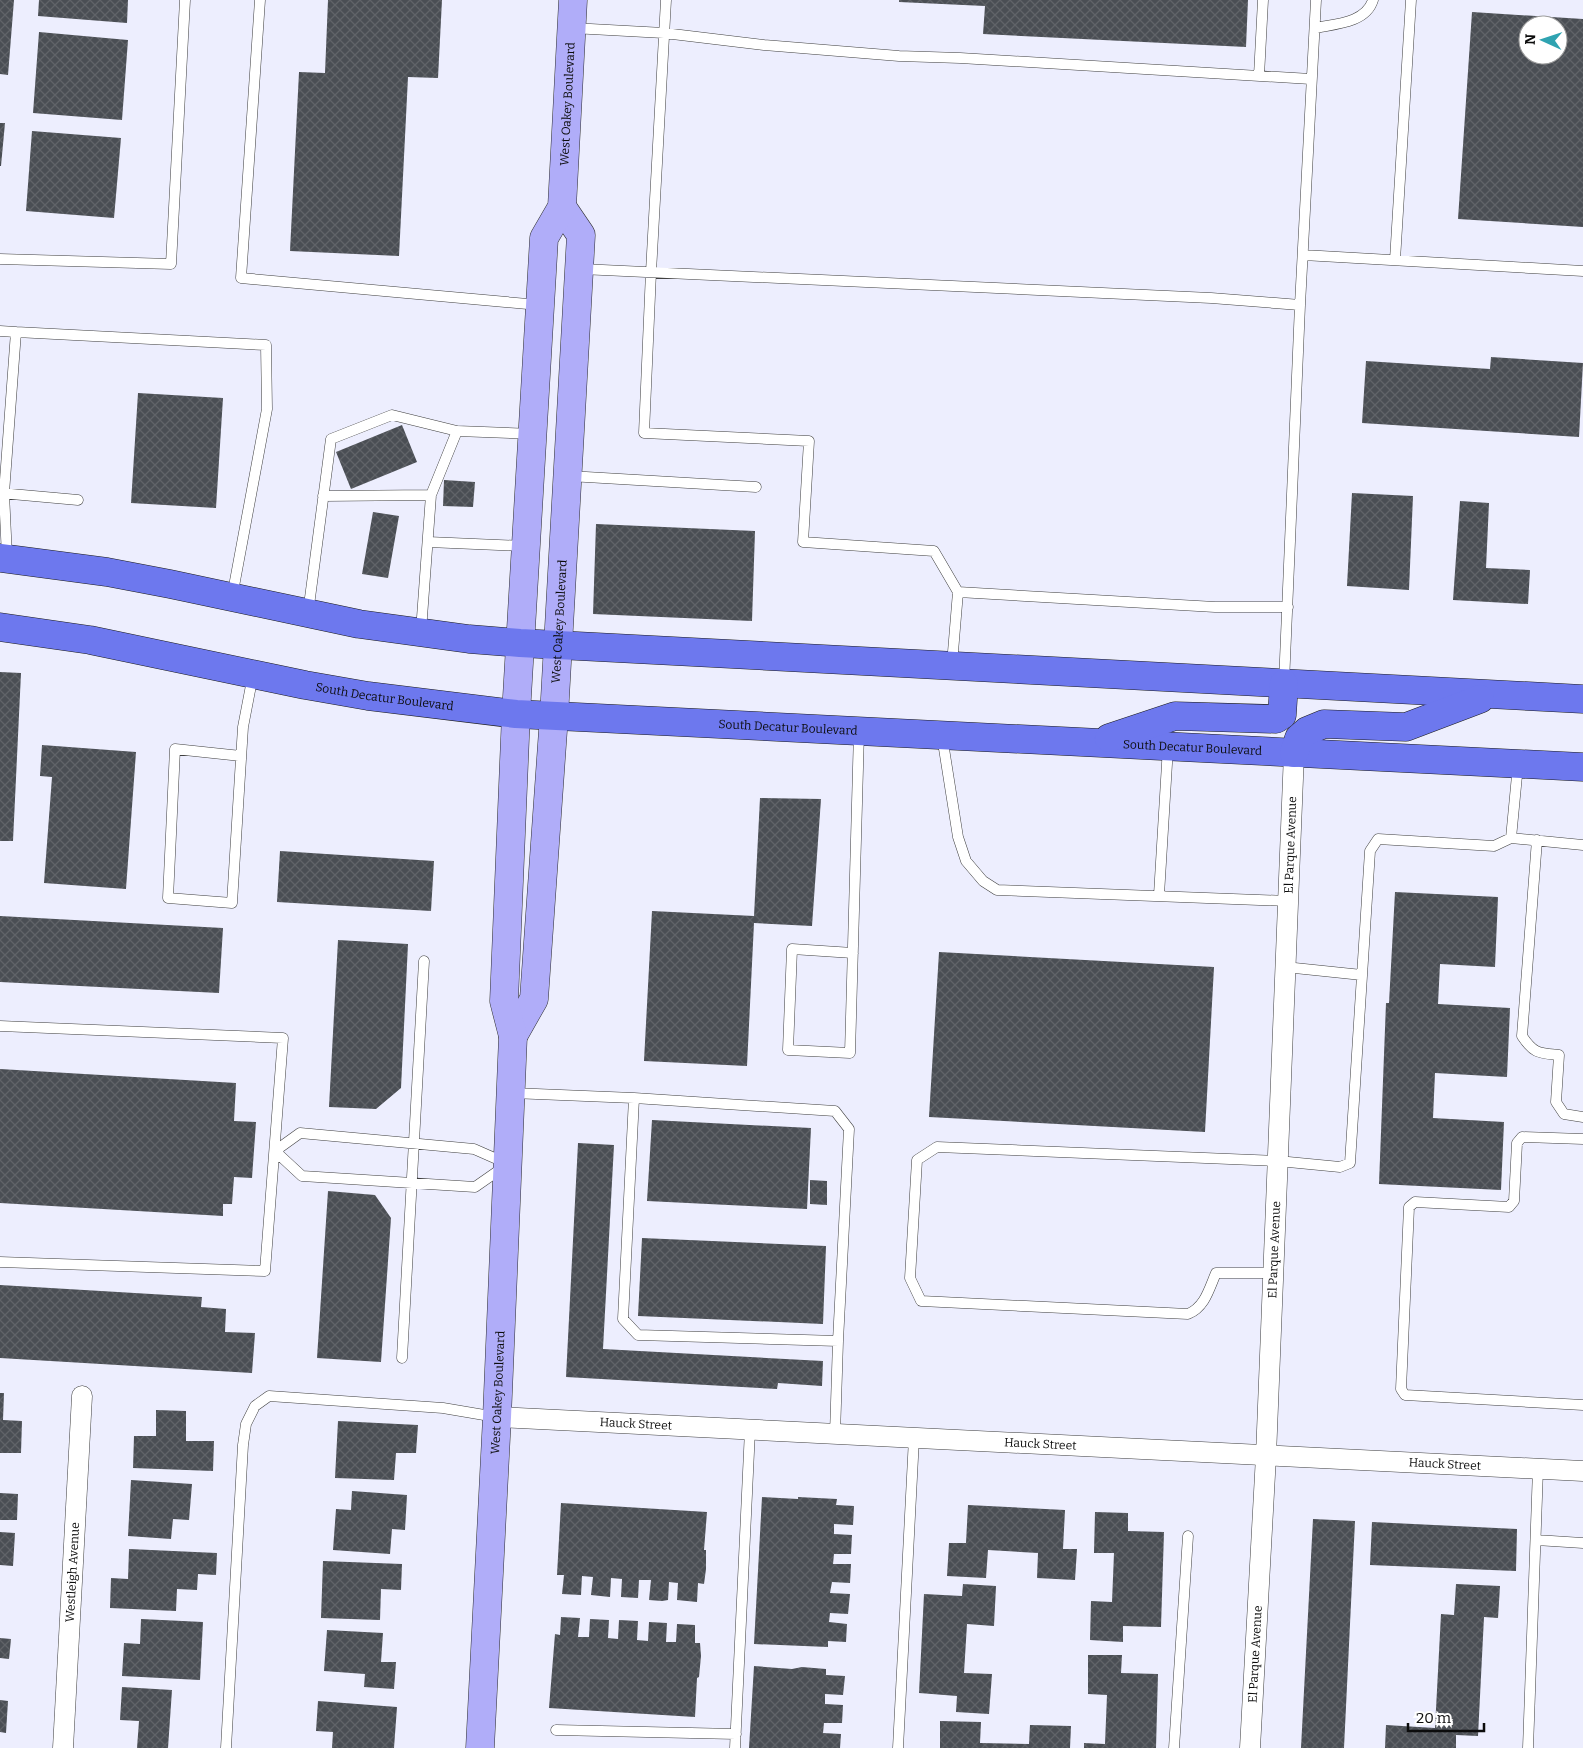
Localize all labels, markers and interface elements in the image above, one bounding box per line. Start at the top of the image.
north arrow [1518,15,1568,65]
text: N [1522,33,1539,45]
street label: West Oakey Boulevard [557,42,578,166]
street label: West Oakey Boulevard [549,559,570,684]
street label: South Decatur Boulevard [314,680,454,713]
street label: South Decatur Boulevard [718,717,858,738]
street label: South Decatur Boulevard [1123,737,1262,758]
street label: El Parque Avenue [1281,796,1299,894]
street label: El Parque Avenue [1265,1201,1283,1299]
street label: West Oakey Boulevard [488,1330,508,1455]
street label: Hauck Street [599,1415,673,1433]
street label: Hauck Street [1004,1435,1078,1453]
street label: Hauck Street [1408,1455,1482,1473]
street label: Westleigh Avenue [63,1522,82,1623]
street label: El Parque Avenue [1245,1605,1265,1703]
scale bar [1408,1700,1484,1732]
text: 20 m [1416,1709,1452,1727]

